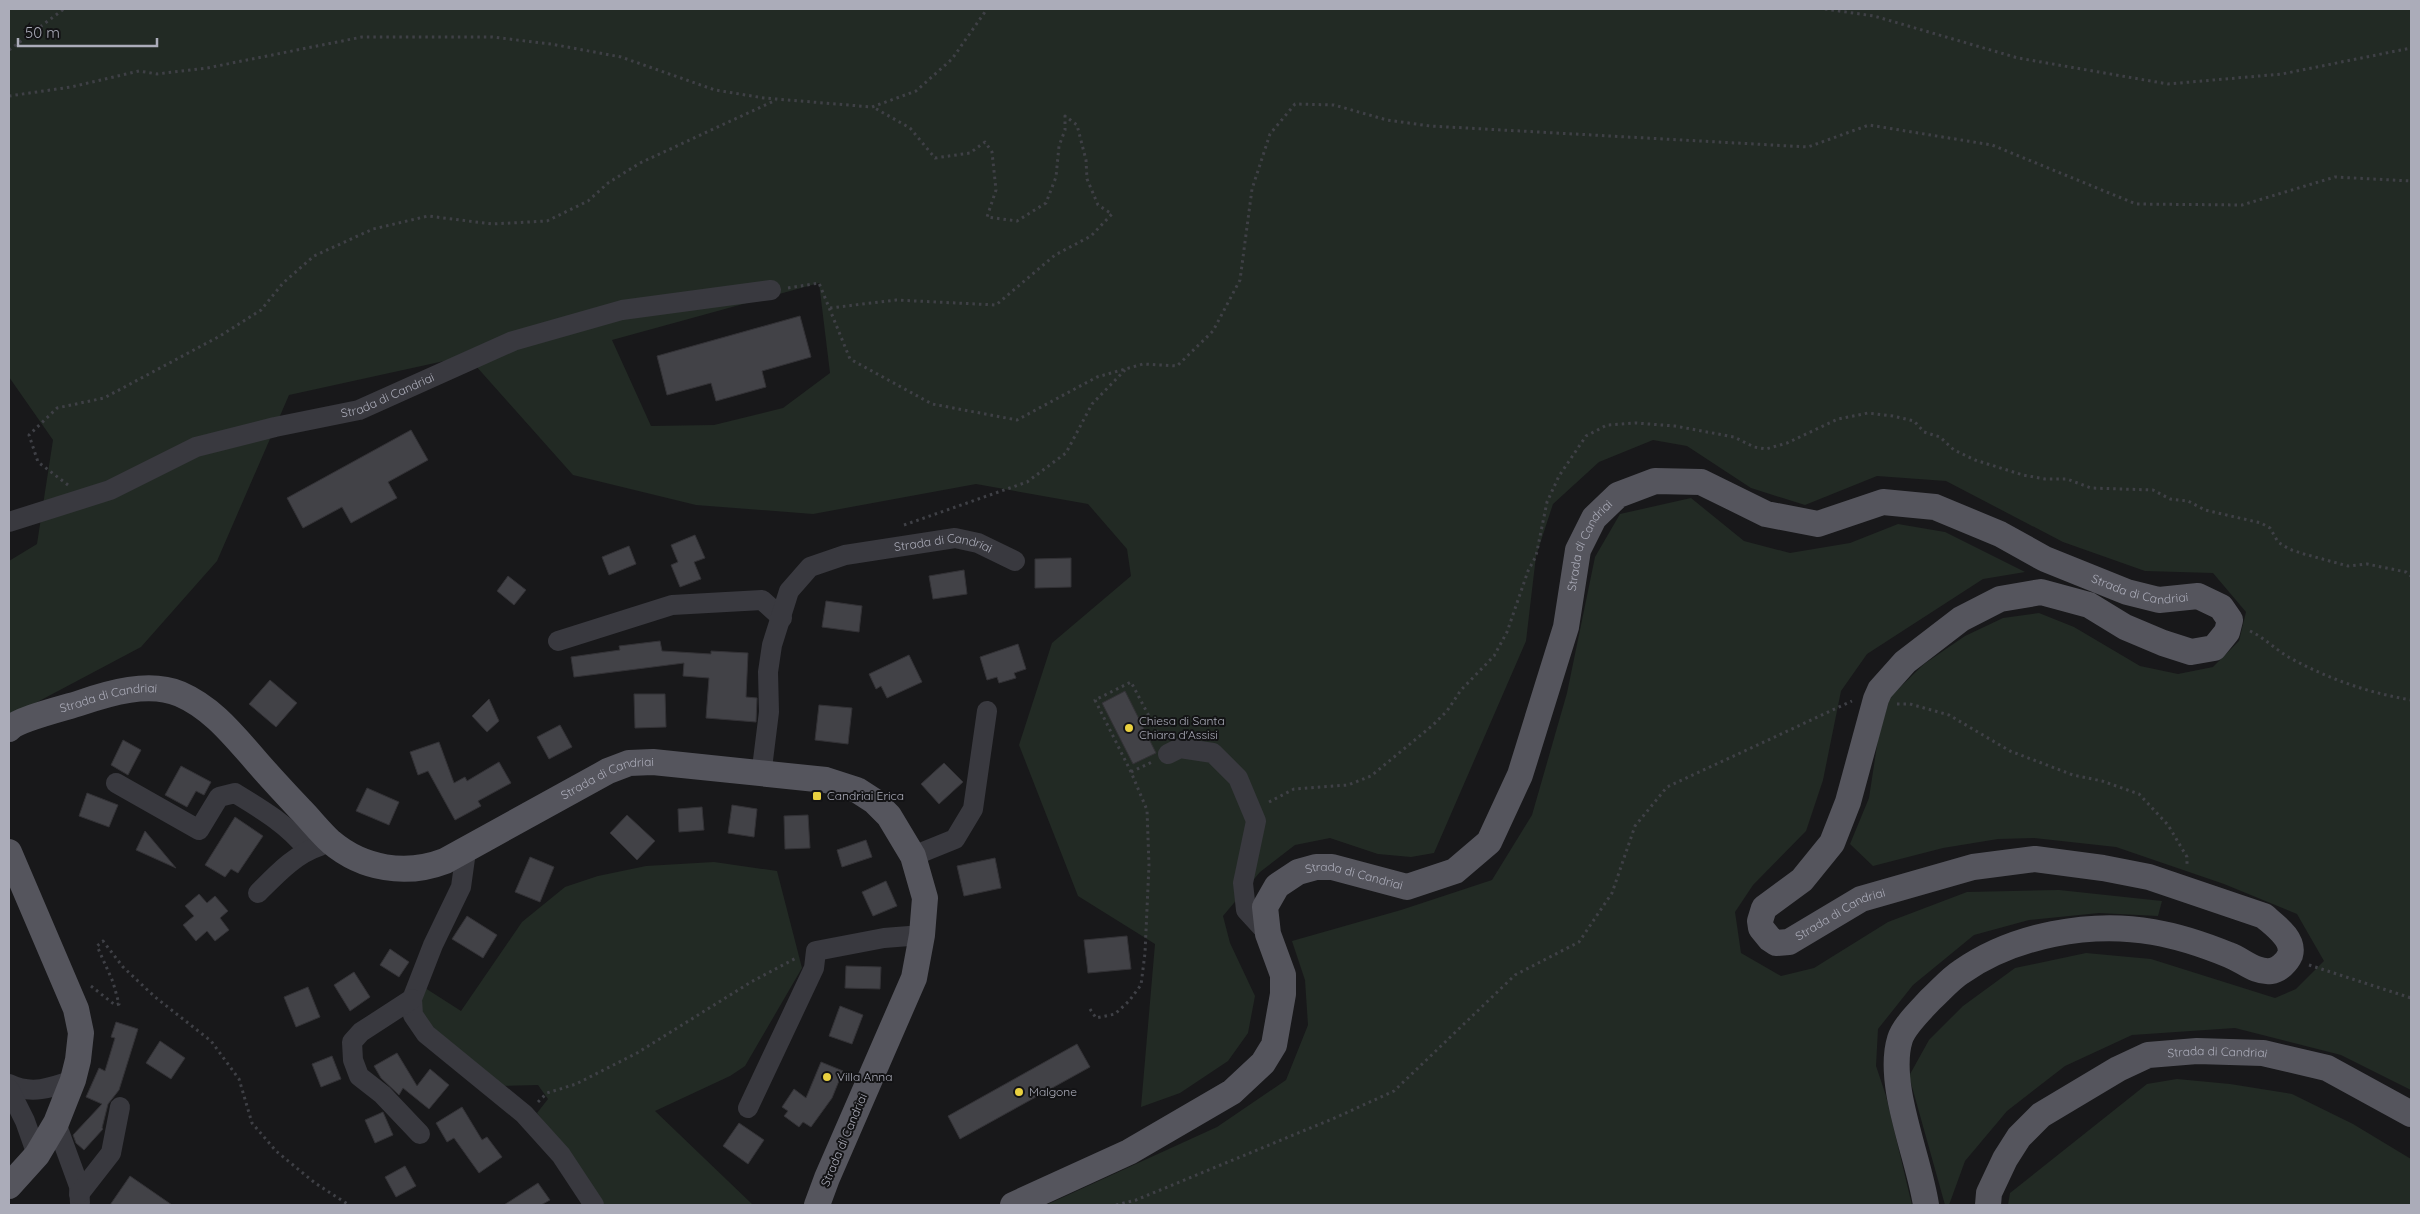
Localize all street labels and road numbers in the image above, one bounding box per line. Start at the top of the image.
street label: Strada di Candriai [339,369,436,420]
street label: Strada di Candriai [1564,497,1615,592]
street label: Strada di Candriai [893,530,995,556]
street label: Strada di Candriai [2089,570,2189,607]
street label: Strada di Candriai [58,680,158,716]
street label: Strada di Candriai [558,754,654,803]
street label: Strada di Candriai [1303,859,1405,893]
street label: Strada di Candriai [1792,884,1887,944]
street label: Strada di Candriai [2167,1043,2269,1061]
street label: Strada di Candriai [817,1091,870,1189]

